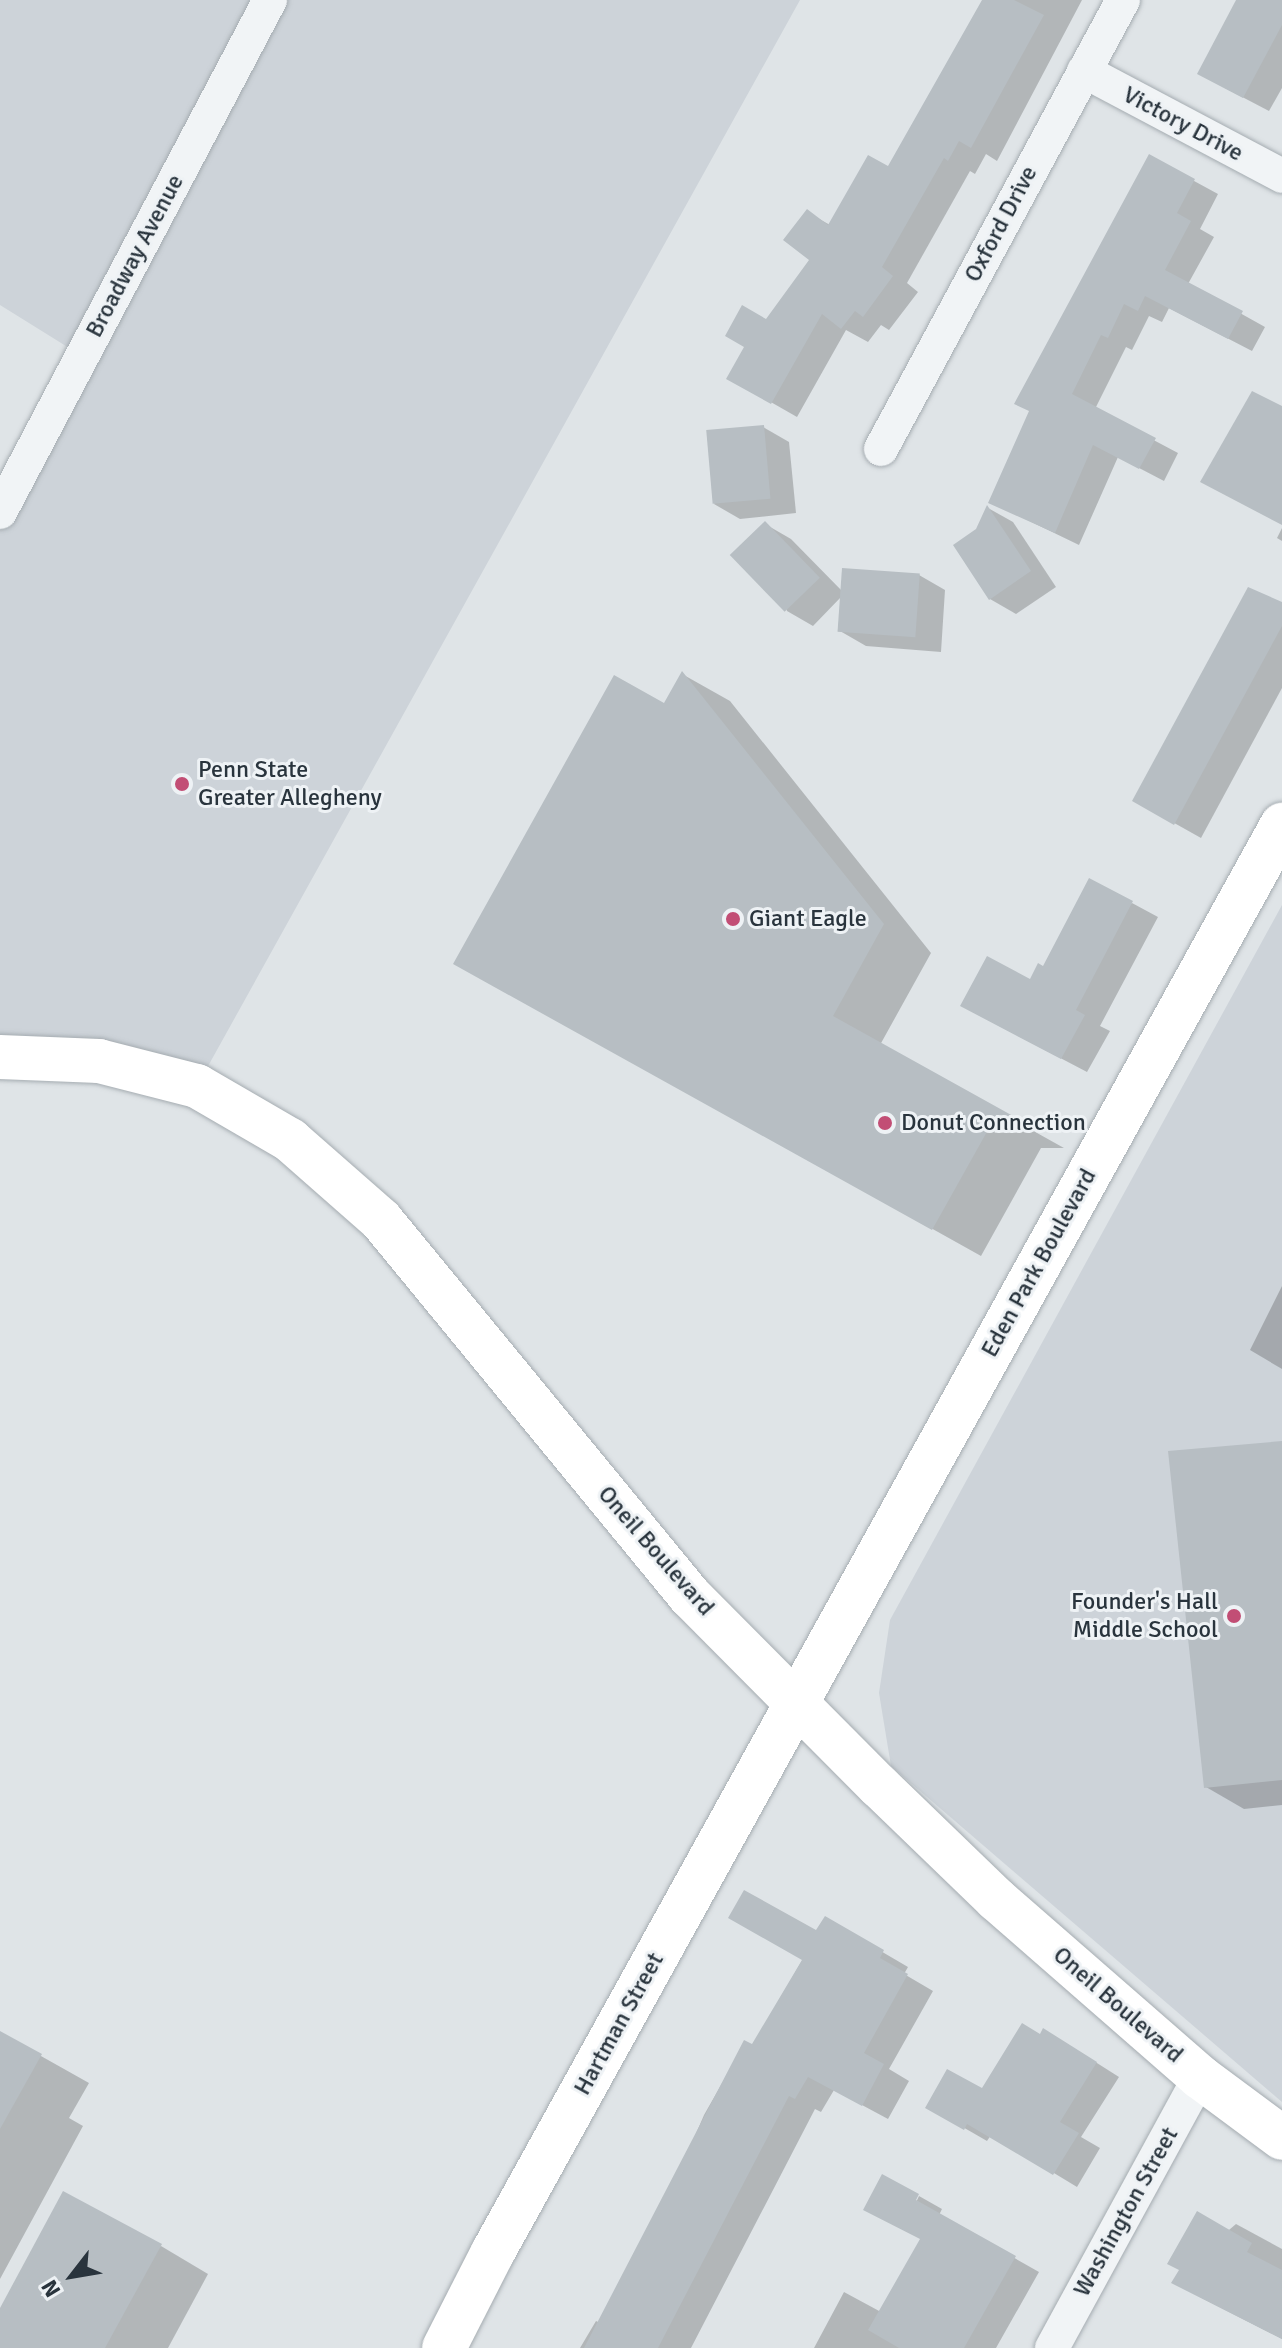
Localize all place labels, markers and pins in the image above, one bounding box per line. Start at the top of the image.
place label: Penn State Greater Allegheny [198,756,382,812]
marker: Penn State Greater Allegheny [173,775,191,793]
place label: Giant Eagle [749,905,867,933]
marker: Giant Eagle [724,910,742,928]
place label: Donut Connection [901,1109,1086,1137]
marker: Donut Connection [876,1114,894,1132]
place label: Founder's Hall Middle School [1071,1588,1218,1644]
marker: Founder's Hall Middle School [1225,1607,1243,1625]

